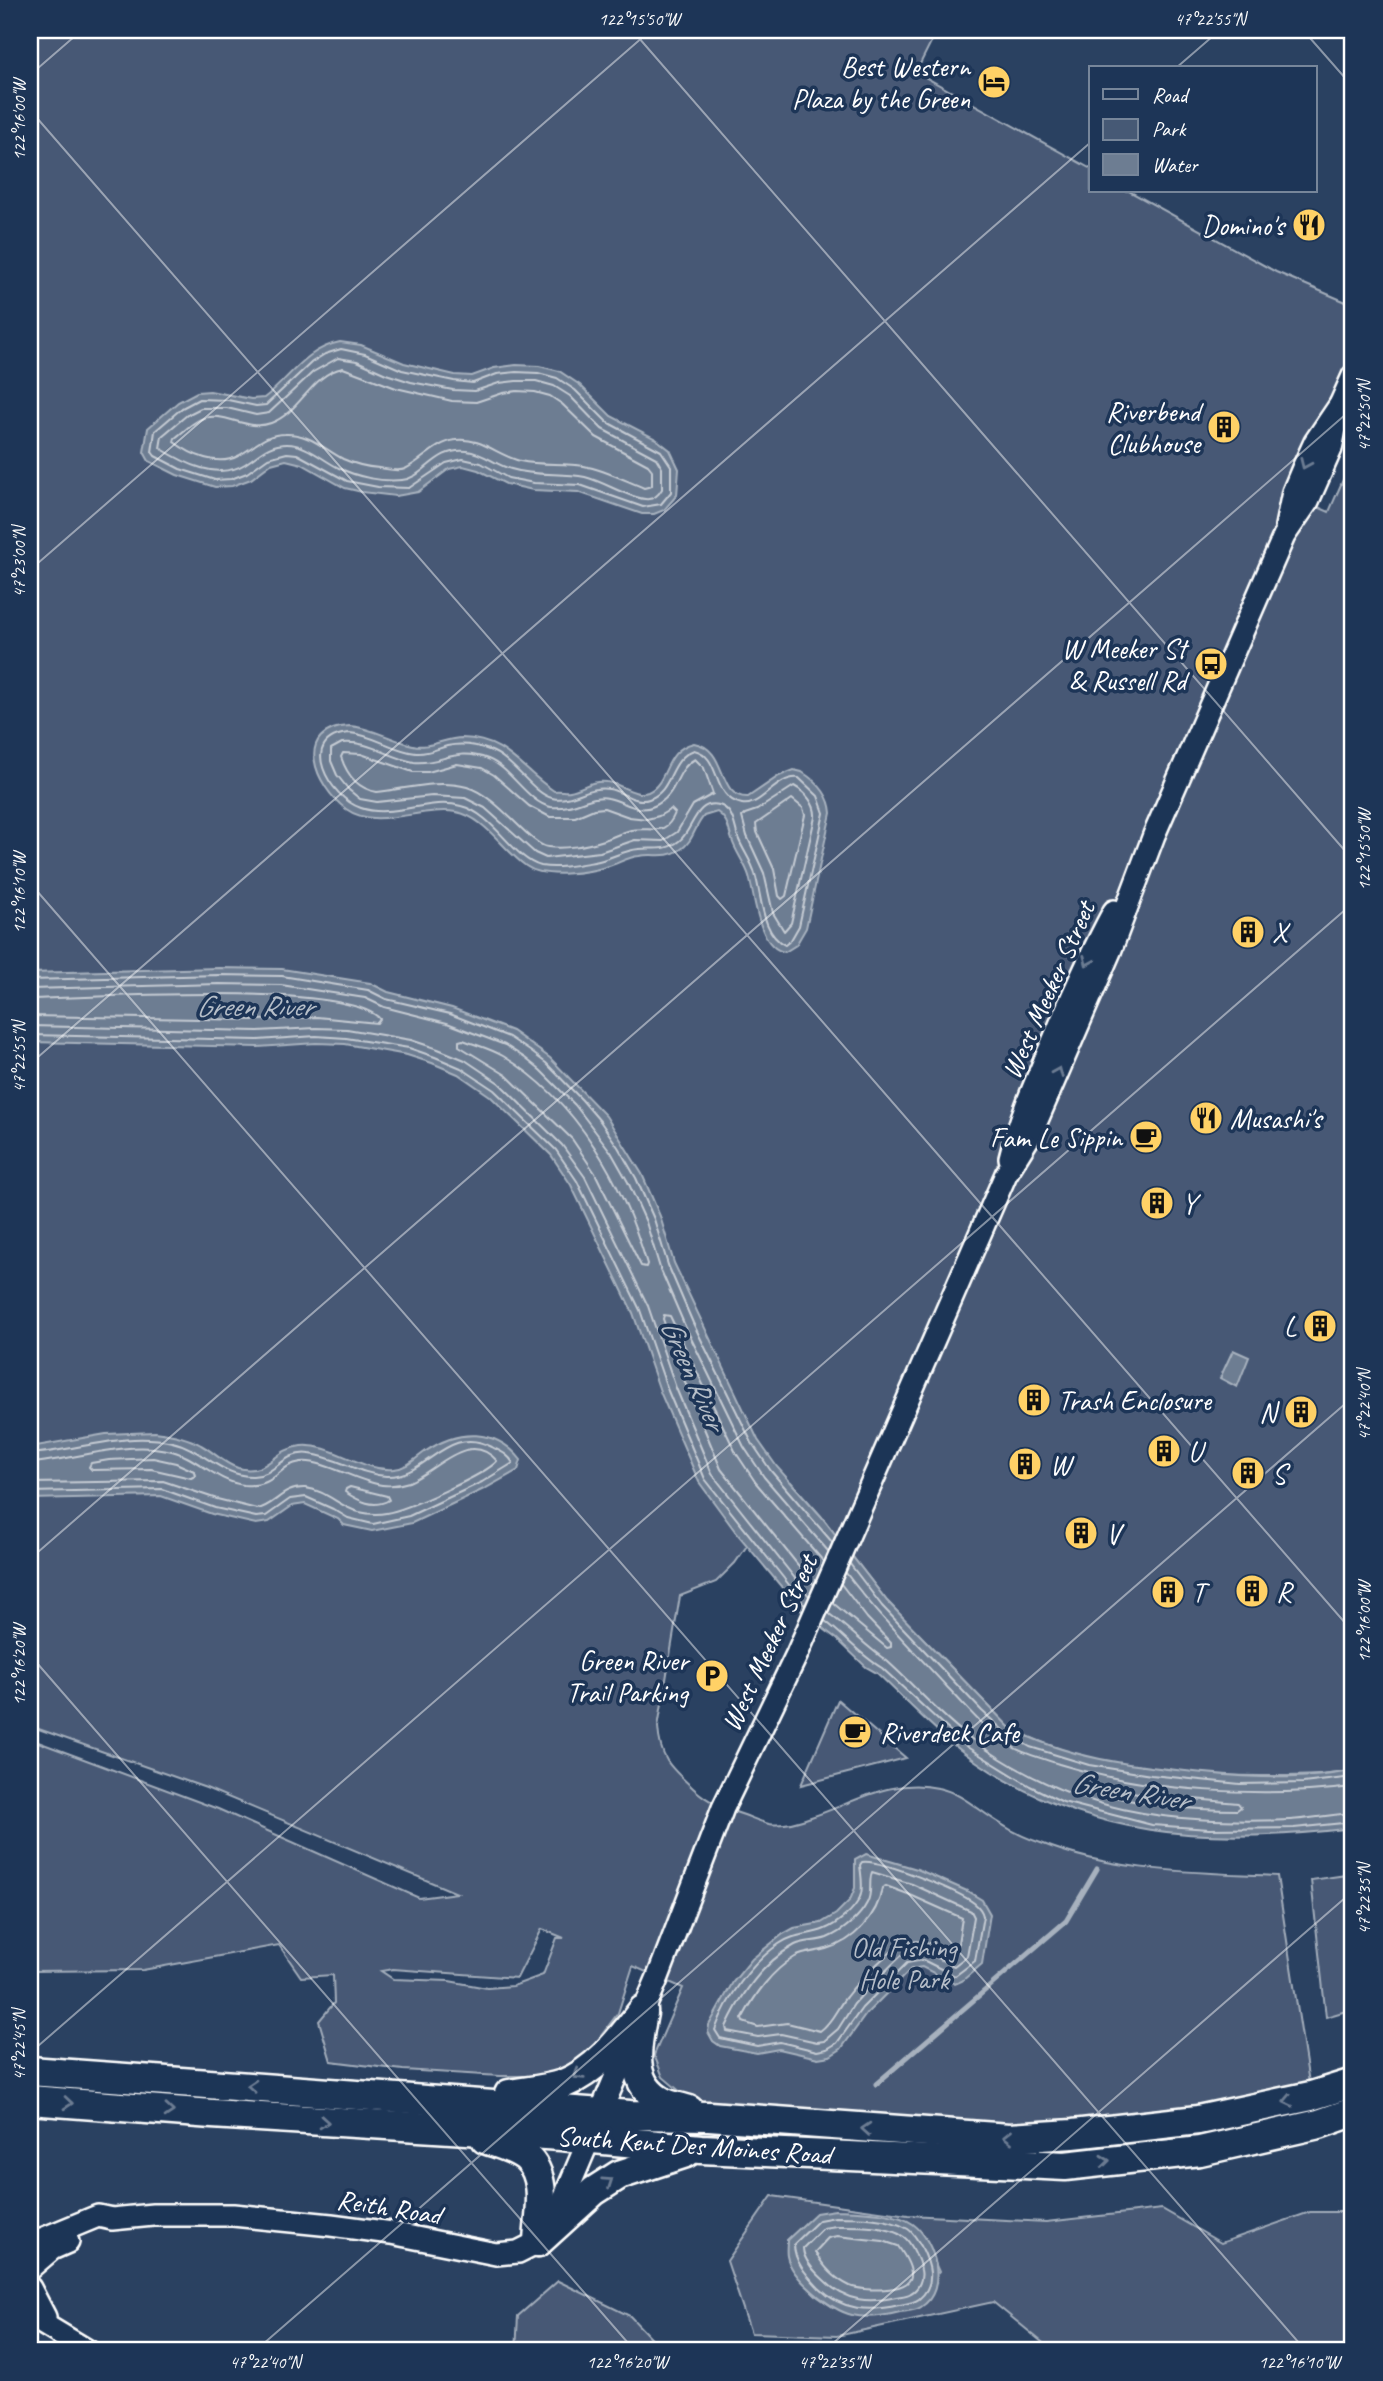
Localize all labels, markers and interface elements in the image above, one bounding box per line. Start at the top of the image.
text: 122°15'50"W [598,8,683,30]
text: 47°22'55"N [1175,8,1249,30]
place label: Best Western Plaza by the Green [792,49,971,116]
hotel icon: Best Western Plaza by the Green [975,63,1013,101]
legend [1089,66,1316,192]
text: 122°16'00"W [8,76,30,161]
text: Road [1152,82,1191,108]
text: Park [1152,116,1187,142]
text: Water [1152,152,1199,178]
restaurant icon: Domino's [1290,206,1328,244]
place label: Domino's [1201,208,1286,243]
text: 47°22'50"N [1353,377,1375,451]
place label: Riverbend Clubhouse [1106,394,1204,461]
building icon: Riverbend Clubhouse [1205,408,1243,446]
one-way arrow [1299,456,1313,469]
text: 47°23'00"N [8,523,30,597]
place label: W Meeker St & Russell Rd [1062,631,1190,698]
bus stop icon: W Meeker St & Russell Rd [1192,645,1230,683]
text: 122°15'50"W [1353,806,1375,891]
text: 122°16'10"W [8,849,30,934]
street label: West Meeker Street [993,894,1104,1084]
building icon: X [1229,913,1267,951]
place label: X [1272,915,1291,950]
one-way arrow [1082,954,1096,966]
water label: Green River [196,987,318,1025]
text: 47°22'55"N [8,1018,30,1092]
one-way arrow [1050,1066,1064,1079]
restaurant icon: Musashi's [1187,1099,1225,1137]
place label: Musashi's [1230,1101,1324,1136]
cafe icon: Fam Le Sippin [1127,1118,1165,1156]
place label: Fam Le Sippin [990,1120,1123,1155]
building icon: Y [1138,1184,1176,1222]
place label: Y [1182,1186,1202,1221]
building icon: L [1301,1307,1339,1345]
place label: L [1284,1309,1297,1344]
water label: Green River [652,1313,736,1440]
text: 47°22'40"N [1353,1366,1375,1440]
building icon: Trash Enclosure [1015,1381,1053,1419]
place label: Trash Enclosure [1058,1383,1213,1418]
building icon: N [1282,1393,1320,1431]
place label: N [1259,1395,1280,1430]
building icon: U [1145,1432,1183,1470]
place label: U [1188,1434,1207,1469]
building icon: W [1006,1445,1044,1483]
place label: W [1050,1447,1075,1482]
building icon: S [1229,1454,1267,1492]
place label: S [1272,1456,1291,1491]
building icon: V [1062,1514,1100,1552]
place label: V [1106,1516,1125,1551]
street label: West Meeker Street [713,1547,826,1737]
building icon: R [1233,1572,1271,1610]
building icon: T [1149,1573,1187,1611]
place label: R [1276,1574,1294,1609]
place label: T [1192,1575,1211,1610]
text: 122°16'00"W [1353,1578,1375,1663]
text: 122°16'20"W [8,1621,30,1706]
place label: Green River Trail Parking [567,1643,691,1710]
parking icon: Green River Trail Parking [693,1657,731,1695]
cafe icon: Riverdeck Cafe [836,1713,874,1751]
place label: Riverdeck Cafe [880,1715,1021,1750]
water label: Green River [1069,1763,1196,1820]
text: 47°22'35"N [1353,1860,1375,1934]
park label: Old Fishing Hole Park [851,1930,959,1997]
text: 47°22'45"N [8,2006,30,2080]
one-way arrow [573,2067,586,2080]
one-way arrow [246,2079,257,2094]
one-way arrow [1282,2093,1294,2108]
one-way arrow [63,2095,74,2110]
one-way arrow [164,2103,175,2118]
one-way arrow [319,2114,330,2129]
street label: South Kent Des Moines Road [556,2118,836,2172]
one-way arrow [860,2122,871,2137]
one-way arrow [1002,2129,1013,2145]
one-way arrow [1099,2154,1111,2169]
one-way arrow [601,2177,614,2190]
street label: Reith Road [334,2182,447,2233]
text: 47°22'40"N [230,2351,304,2373]
text: 122°16'20"W [586,2351,671,2373]
text: 47°22'35"N [799,2351,873,2373]
text: 122°16'10"W [1258,2351,1343,2373]

